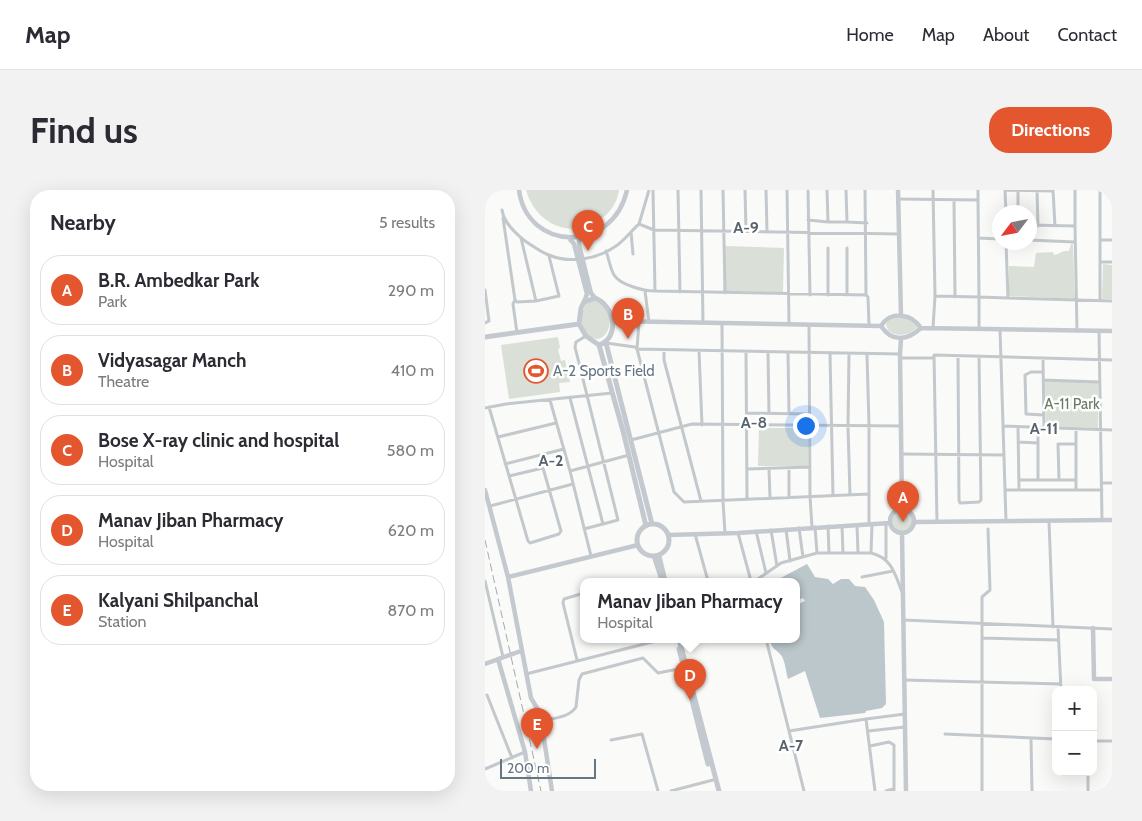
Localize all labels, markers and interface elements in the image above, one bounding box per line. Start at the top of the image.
text: Map [25,20,71,49]
text: Home [846,24,894,46]
text: Map [922,24,955,46]
text: About [983,24,1029,46]
text: Contact [1057,24,1117,46]
button: Directions [989,107,1112,153]
text: Find us [30,109,138,152]
north arrow [992,205,1037,250]
text: Nearby [50,210,116,235]
pin: C [572,210,604,251]
text: 5 results [379,213,435,232]
district label: A-9 [733,218,759,237]
text: B.R. Ambedkar Park [98,269,260,292]
text: A [62,281,72,300]
text: 290 m [388,281,434,300]
text: Park [98,292,127,311]
pin: B [612,298,644,339]
text: Vidyasagar Manch [98,349,246,372]
sports icon: A-2 Sports Field [523,358,549,384]
text: B [62,361,72,380]
text: 410 m [391,361,434,380]
place label: A-2 Sports Field [553,362,655,380]
text: Theatre [98,372,149,391]
park label: A-11 Park [1044,395,1100,413]
district label: A-8 [741,413,767,432]
your location [793,413,819,439]
district label: A-11 [1030,419,1058,438]
text: Bose X-ray clinic and hospital [98,429,339,452]
text: C [62,441,72,460]
text: 580 m [387,441,434,460]
district label: A-2 [539,451,563,470]
text: Hospital [98,452,154,471]
pin: A [887,481,919,522]
text: Manav Jiban Pharmacy [98,509,284,532]
text: D [61,521,73,540]
text: 620 m [388,521,434,540]
text: Hospital [98,532,154,551]
popup [580,578,800,643]
text: Kalyani Shilpanchal [98,589,258,612]
text: Manav Jiban Pharmacy [597,590,783,613]
text: E [62,601,72,620]
text: 870 m [388,601,434,620]
text: Station [98,612,147,631]
text: Hospital [597,613,653,632]
pin: D [674,659,706,700]
map controls [1052,686,1097,776]
button: + [1052,686,1097,731]
pin: E [521,708,553,749]
button: − [1052,731,1097,776]
district label: A-7 [779,736,804,755]
scale bar [500,756,596,779]
text: 200 m [507,759,549,777]

